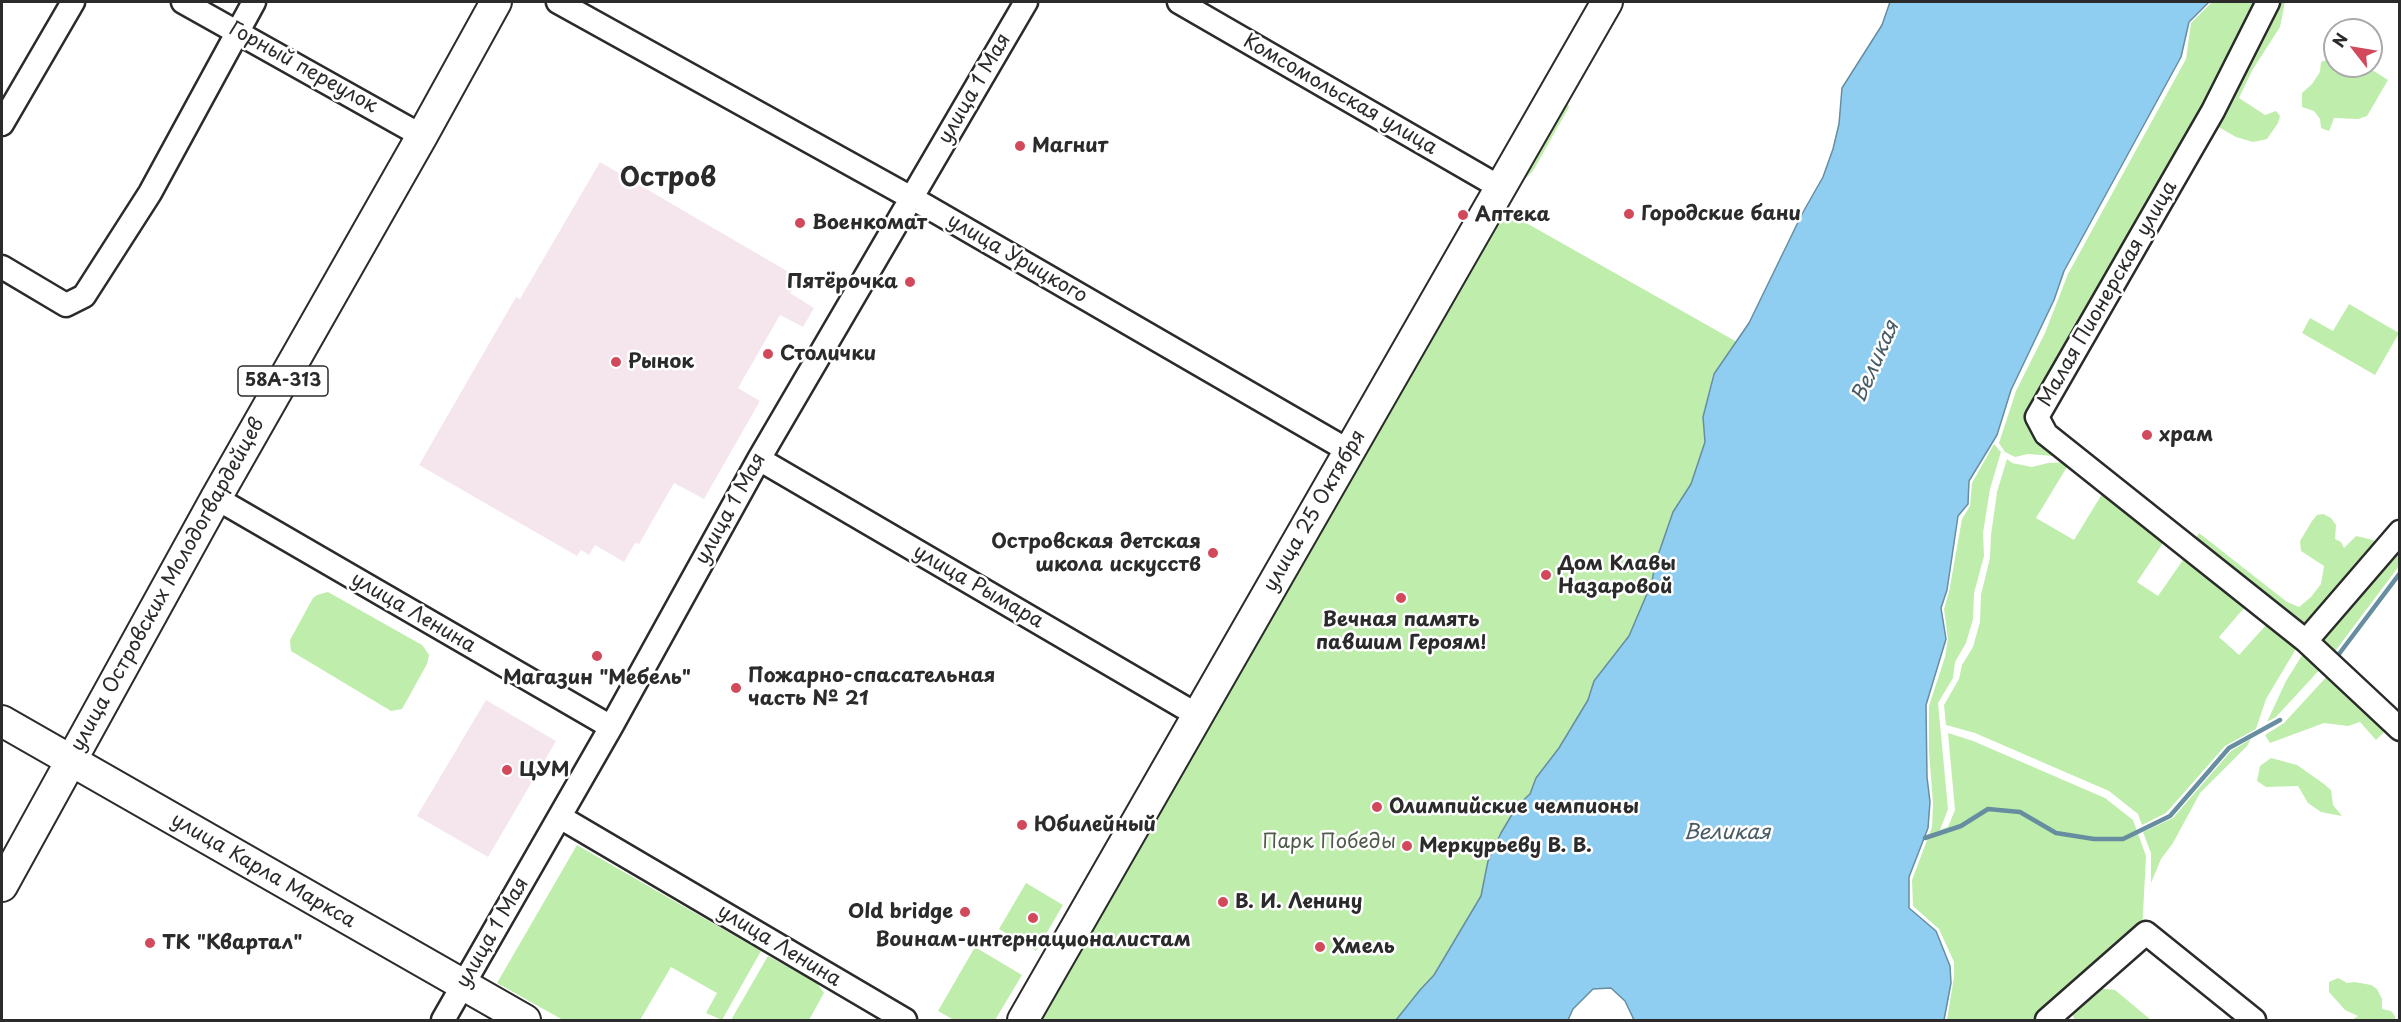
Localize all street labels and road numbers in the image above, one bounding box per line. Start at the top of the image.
street label: Горный переулок [225,17,381,119]
street label: улица 1 Мая [934,29,1016,149]
street label: Комсомольская улица [1239,30,1441,160]
street label: Малая Пионерская улица [2033,177,2183,411]
street label: улица Урицкого [943,209,1091,309]
road number: 58А-313 [238,366,328,396]
street label: улица Островских Молодогвардейцев [66,414,270,756]
street label: улица 25 Октября [1259,426,1371,596]
street label: улица 1 Мая [691,449,771,569]
street label: улица Рымара [909,540,1047,634]
street label: улица Ленина [346,568,480,658]
street label: улица Карла Маркса [166,808,360,934]
street label: улица 1 Мая [452,873,534,993]
street label: улица Ленина [713,900,845,992]

